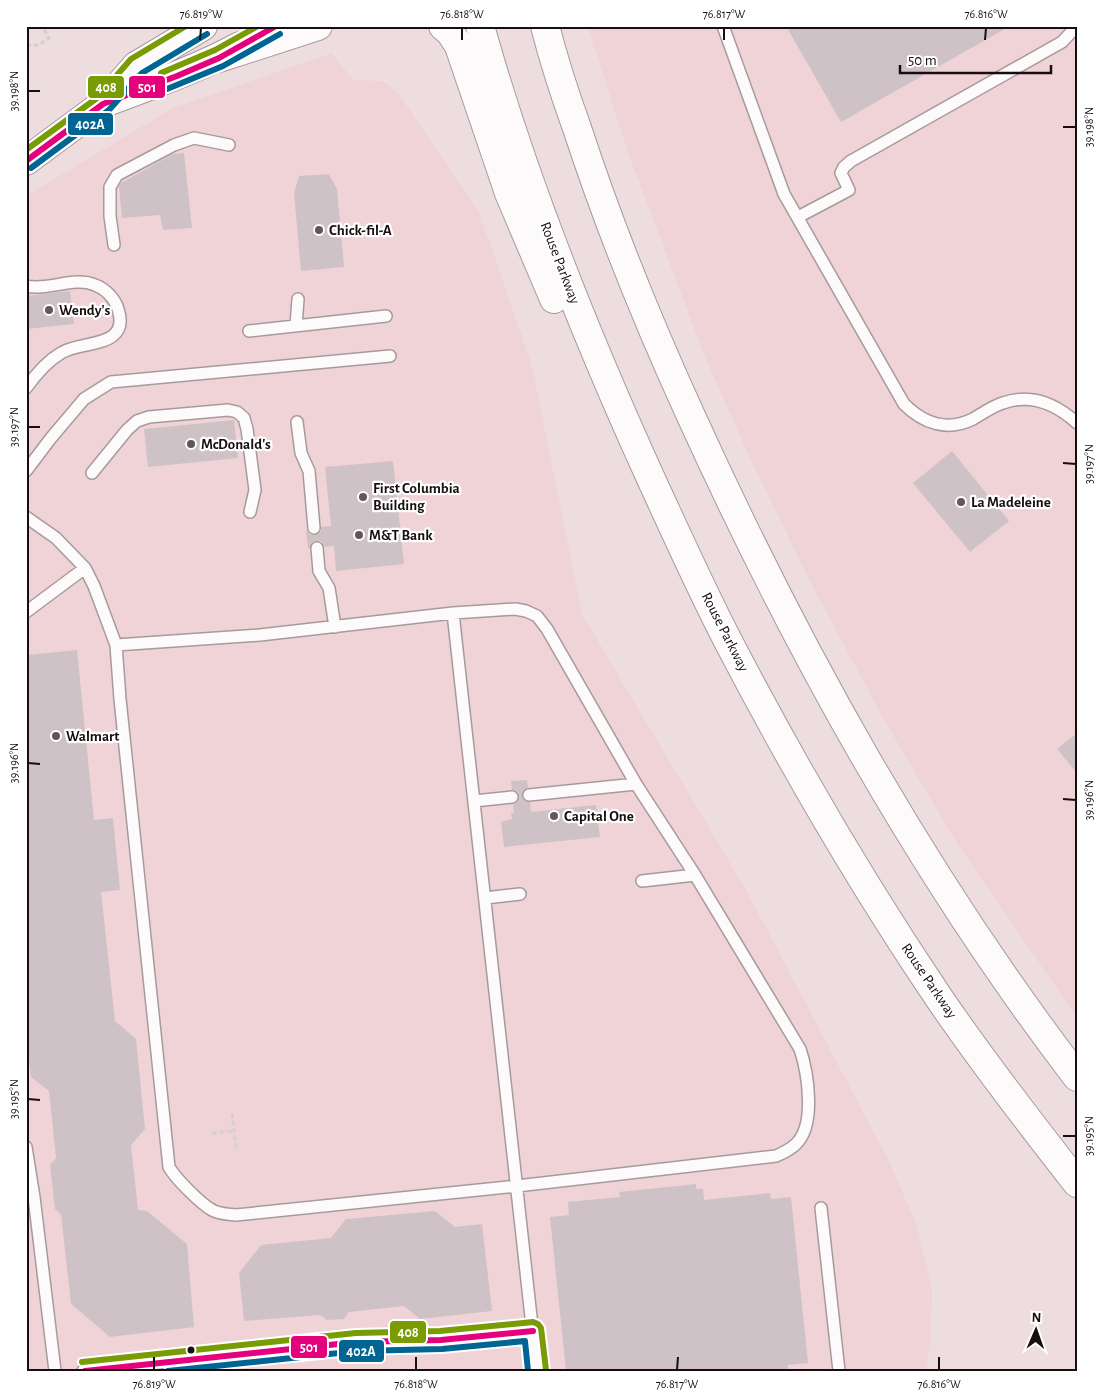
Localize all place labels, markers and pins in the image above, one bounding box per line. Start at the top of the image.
place label: Chick-fil-A [329,223,392,238]
marker: Chick-fil-A [313,224,325,236]
place label: Wendy's [59,303,110,318]
marker: Wendy's [43,304,55,316]
place label: McDonald's [201,437,271,452]
marker: McDonald's [185,438,197,450]
place label: First Columbia Building [373,481,460,513]
marker: First Columbia Building [357,491,369,503]
place label: La Madeleine [971,495,1051,510]
marker: La Madeleine [955,496,967,508]
place label: M&T Bank [369,528,433,543]
marker: M&T Bank [353,529,365,541]
place label: Walmart [66,729,119,744]
marker: Walmart [50,730,62,742]
place label: Capital One [564,809,634,824]
marker: Capital One [548,810,560,822]
unlabelled marker [186,1345,196,1355]

